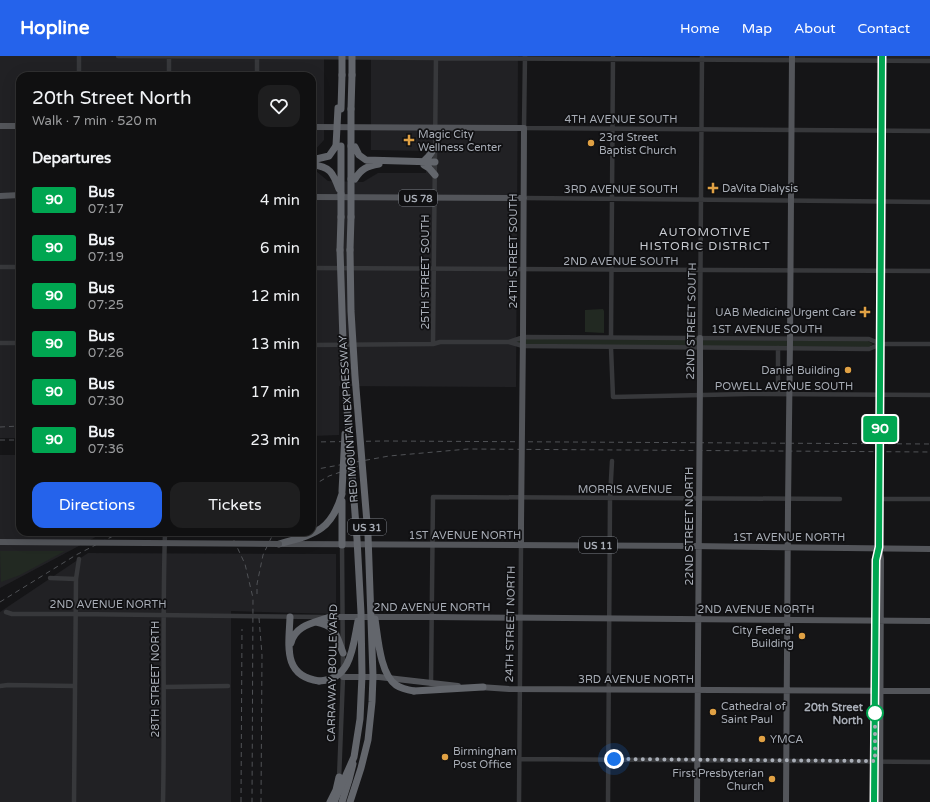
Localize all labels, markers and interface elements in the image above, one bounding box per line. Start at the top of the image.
text: Hopline [20,17,89,39]
text: Home [680,20,720,37]
text: Map [742,20,772,37]
text: About [794,20,836,37]
text: Contact [858,20,910,37]
button: heart [258,85,300,127]
text: 20th Street North [32,87,192,109]
text: Walk · 7 min · 520 m [32,113,157,129]
street label: 4TH AVENUE SOUTH [564,113,678,126]
place label: Magic City Wellness Center [418,128,502,154]
place label: 23rd Street Baptist Church [599,131,677,157]
marker: Magic City Wellness Center [403,134,415,146]
marker: 23rd Street Baptist Church [586,138,596,148]
text: Departures [32,149,111,167]
marker: DaVita Dialysis [707,182,719,194]
place label: DaVita Dialysis [722,182,798,195]
text: Bus [88,183,115,201]
street label: 3RD AVENUE SOUTH [564,183,678,196]
road number: US 78 [399,190,437,206]
text: 90 [45,191,63,208]
text: 4 min [260,191,300,209]
street label: 24TH STREET SOUTH [507,193,520,309]
text: 07:17 [88,201,124,217]
street label: 25TH STREET SOUTH [419,214,432,330]
district label: AUTOMOTIVE HISTORIC DISTRICT [640,225,770,253]
text: Bus [88,231,115,249]
text: 90 [45,239,63,256]
text: 6 min [260,239,300,257]
text: 07:19 [88,249,124,265]
street label: 2ND AVENUE SOUTH [563,255,679,268]
street label: 22ND STREET SOUTH [684,262,699,380]
text: Bus [88,279,115,297]
text: 90 [45,287,63,304]
text: 12 min [251,287,300,305]
text: 07:25 [88,297,124,313]
place label: UAB Medicine Urgent Care [715,306,856,319]
marker: UAB Medicine Urgent Care [859,306,871,318]
street label: 1ST AVENUE SOUTH [711,323,823,336]
text: Bus [88,327,115,345]
text: 90 [45,335,63,352]
text: 13 min [251,335,300,353]
street label: RED MOUNTAIN EXPRESSWAY [336,335,361,503]
text: 07:26 [88,345,124,361]
place label: Daniel Building [761,364,840,377]
marker: Daniel Building [843,365,853,375]
text: Bus [88,375,115,393]
street label: POWELL AVENUE SOUTH [715,380,853,393]
text: 90 [45,383,63,400]
text: 17 min [251,383,300,401]
text: 07:30 [88,393,124,409]
line badge: 90 [862,416,898,442]
text: 90 [871,420,889,437]
text: Bus [88,423,115,441]
text: 90 [45,431,63,448]
text: 23 min [251,431,300,449]
text: 07:36 [88,441,124,457]
street label: 22ND STREET NORTH [683,467,696,585]
button: Directions [32,482,162,528]
button: Tickets [170,482,300,528]
street label: MORRIS AVENUE [578,483,672,496]
road number: US 31 [348,519,386,535]
street label: 1ST AVENUE NORTH [409,529,521,542]
street label: 1ST AVENUE NORTH [733,531,845,544]
road number: US 11 [579,537,617,553]
street label: 24TH STREET NORTH [503,566,518,683]
street label: 2ND AVENUE NORTH [50,598,166,611]
street label: 2ND AVENUE NORTH [374,601,490,614]
street label: 2ND AVENUE NORTH [698,603,814,616]
street label: CARRAWAY BOULEVARD [325,604,340,742]
street label: 28TH STREET NORTH [149,621,162,737]
place label: City Federal Building [732,624,794,650]
marker: City Federal Building [797,631,807,641]
street label: 3RD AVENUE NORTH [578,673,694,686]
place label: Cathedral of Saint Paul [721,700,786,726]
place label: 20th Street North [804,701,864,727]
marker: 20th Street North [866,704,884,722]
marker: Cathedral of Saint Paul [708,707,718,717]
place label: YMCA [770,733,804,746]
marker: YMCA [757,734,767,744]
place label: Birmingham Post Office [453,745,517,771]
your location [604,749,624,769]
marker: Birmingham Post Office [440,752,450,762]
place label: First Presbyterian Church [672,767,764,793]
marker: First Presbyterian Church [767,774,777,784]

